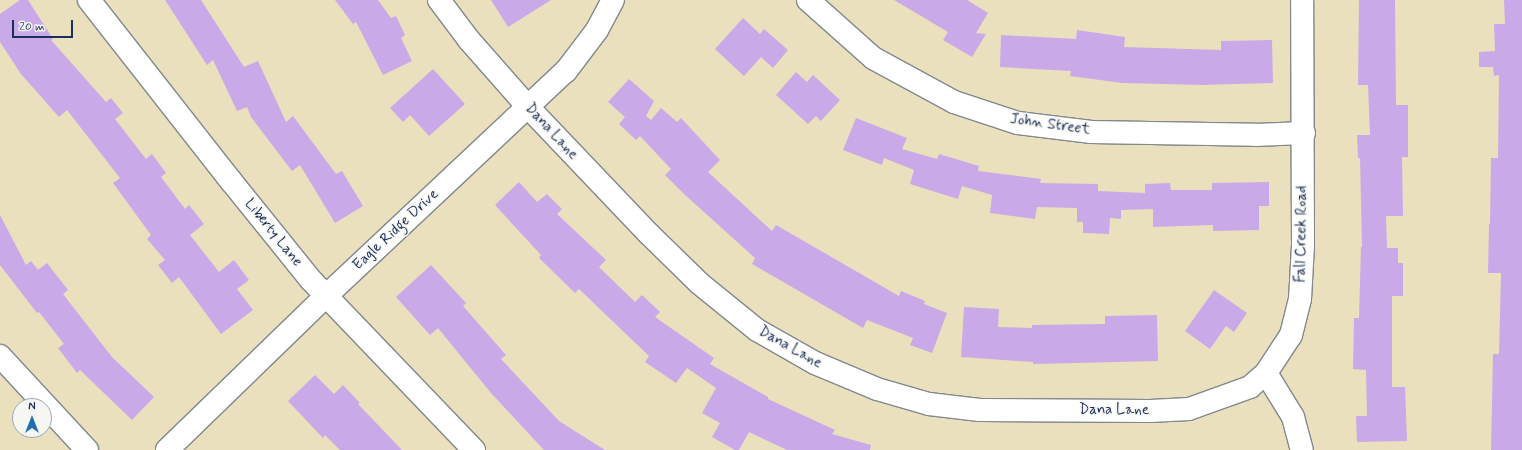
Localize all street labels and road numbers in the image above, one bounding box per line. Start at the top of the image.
street label: Dana Lane [521,100,581,164]
street label: John Street [1009,110,1091,140]
street label: Fall Creek Road [1292,185,1312,283]
street label: Eagle Ridge Drive [350,186,442,274]
street label: Liberty Lane [240,195,306,271]
street label: Dana Lane [755,323,825,373]
street label: Dana Lane [1079,402,1149,420]

